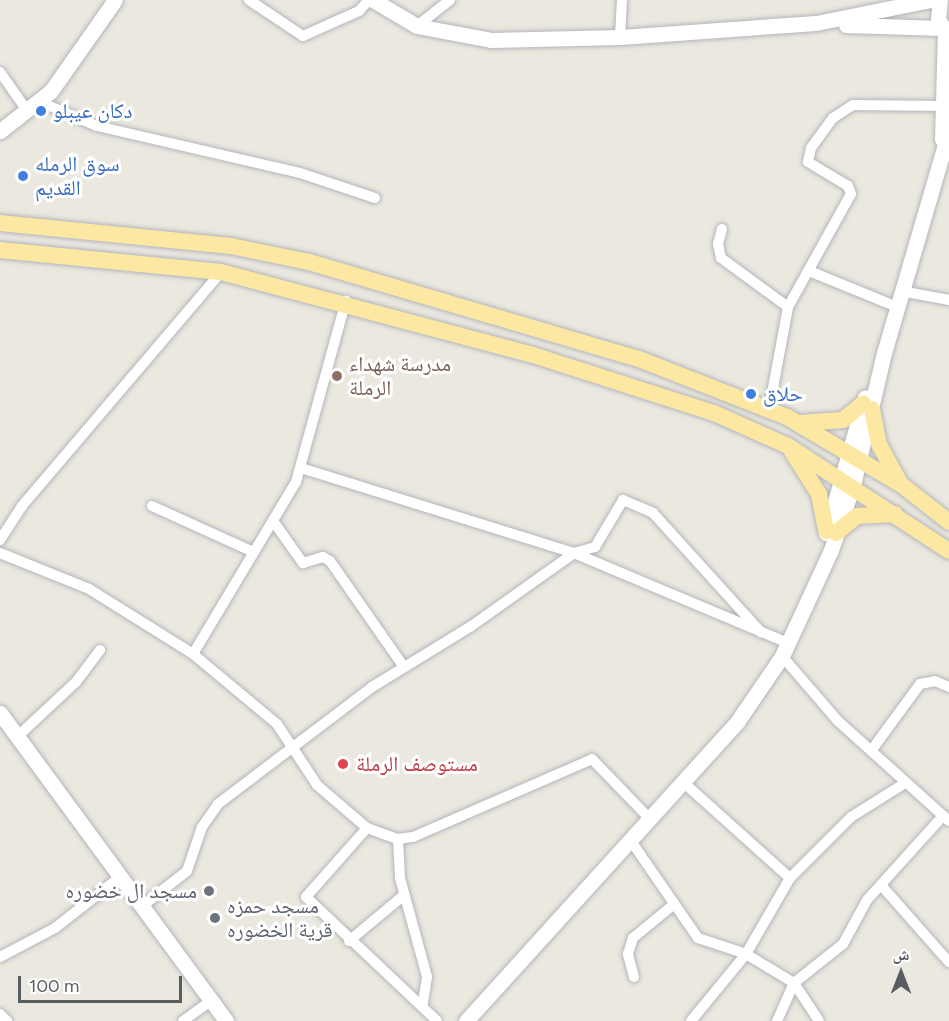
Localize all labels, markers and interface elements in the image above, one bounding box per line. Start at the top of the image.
place label: دكان عيبلو [53,98,132,124]
marker: دكان عيبلو [34,104,48,118]
place label: سوق الرمله القديم [35,151,120,201]
marker: سوق الرمله القديم [16,169,30,183]
place label: مدرسة شهداء الرملة [349,351,451,401]
marker: مدرسة شهداء الرملة [330,369,344,383]
place label: حلاق [763,381,803,407]
marker: حلاق [744,387,758,401]
place label: مستوصف الرملة [356,751,478,777]
marker: مستوصف الرملة [334,755,352,773]
place label: مسجد ال خضوره [65,878,197,904]
marker: مسجد ال خضوره [202,884,216,898]
place label: مسجد حمزه قرية الخضوره [227,893,332,943]
marker: مسجد حمزه قرية الخضوره [208,911,222,925]
north arrow [871,943,931,1003]
text: ش [893,945,909,964]
scale bar [21,964,184,1002]
text: 100 m [29,975,79,997]

